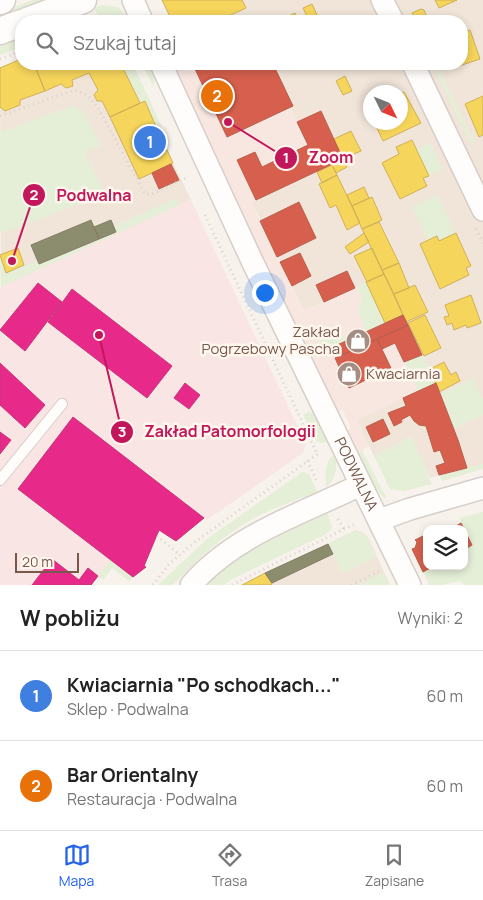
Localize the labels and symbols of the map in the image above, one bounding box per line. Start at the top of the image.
pin: 2 [201,77,233,115]
north arrow [363,85,408,130]
pin: 1 [134,123,166,161]
callout: Zoom [273,142,363,173]
text: Zoom [309,146,353,168]
text: 1 [283,147,289,168]
callout: Podwalna [21,179,141,210]
text: 2 [30,184,39,205]
text: Podwalna [56,184,132,206]
your location [252,280,278,306]
place label: Zakład Pogrzebowy Pascha [201,321,340,359]
shop icon: Zakład Pogrzebowy Pascha [345,328,371,354]
shop icon: Kwaciarnia [336,361,362,387]
place label: Kwaciarnia [366,363,440,384]
callout: Zakład Patomorfologii [109,416,326,447]
text: Zakład Patomorfologii [144,420,316,442]
text: 3 [118,421,126,442]
street label: PODWALNA [329,433,383,515]
scale bar [15,550,79,573]

